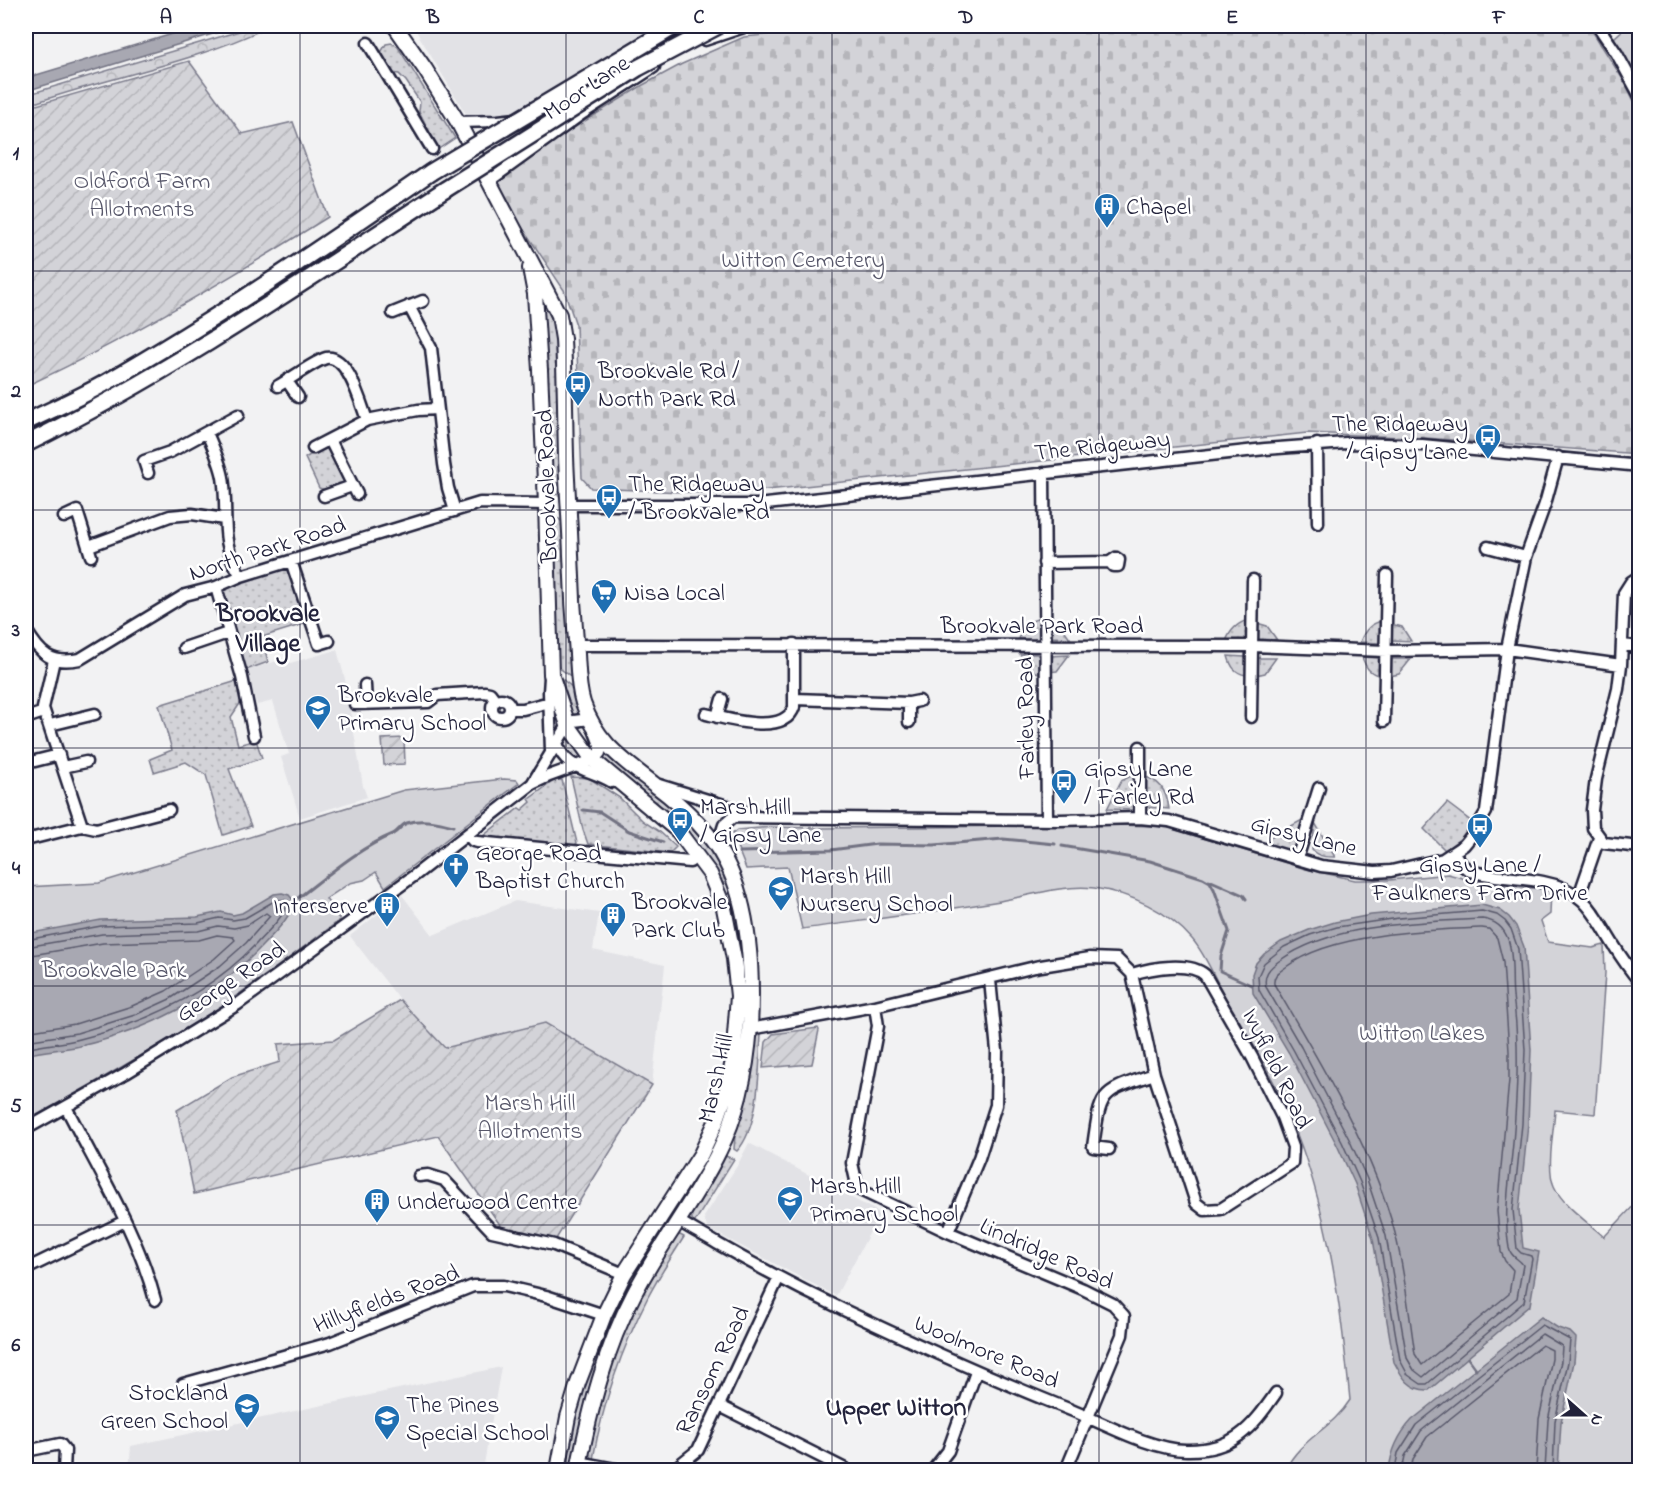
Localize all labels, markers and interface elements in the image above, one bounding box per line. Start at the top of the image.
text: A [160,4,172,33]
text: B [425,4,440,33]
text: C [694,4,705,33]
text: D [958,4,973,33]
text: E [1226,4,1238,33]
text: F [1492,4,1506,33]
street label: Moor Lane [537,47,638,131]
text: 1 [13,140,20,169]
park label: Oldford Farm Allotments [74,165,210,228]
building icon: Chapel [1092,191,1122,229]
place label: Chapel [1126,191,1191,226]
park label: Witton Cemetery [721,244,885,280]
place label: Brookvale Rd / North Park Rd [597,355,740,418]
bus stop icon: Brookvale Rd / North Park Rd [563,369,593,407]
text: 2 [10,378,21,407]
street label: Brookvale Road [528,408,569,564]
place label: The Ridgeway / Gipsy Lane [1331,408,1468,472]
bus stop icon: The Ridgeway / Gipsy Lane [1473,422,1503,460]
street label: The Ridgeway [1033,423,1172,473]
place label: The Ridgeway / Brookvale Rd [628,468,770,531]
bus stop icon: The Ridgeway / Brookvale Rd [594,482,624,520]
street label: North Park Road [185,508,351,592]
supermarket icon: Nisa Local [589,577,619,615]
place label: Nisa Local [624,577,725,612]
district label: Brookvale Village [215,596,321,665]
street label: Brookvale Park Road [940,610,1144,645]
text: 3 [11,617,20,646]
street label: Farley Road [1009,656,1047,780]
place label: Brookvale Primary School [337,679,486,743]
school or university icon: Brookvale Primary School [303,693,333,731]
place label: Gipsy Lane / Farley Rd [1084,753,1195,817]
bus stop icon: Gipsy Lane / Farley Rd [1049,767,1079,805]
place label: Marsh Hill / Gipsy Lane [700,791,822,855]
bus stop icon: Marsh Hill / Gipsy Lane [665,805,695,843]
street label: Gipsy Lane [1246,807,1360,869]
bus stop icon: Gipsy Lane / Faulkners Farm Drive [1465,811,1495,849]
place label: George Road Baptist Church [475,837,625,900]
place label: Gipsy Lane / Faulkners Farm Drive [1371,849,1588,912]
church icon: George Road Baptist Church [441,851,471,889]
text: 4 [12,855,21,884]
place label: Marsh Hill Nursery School [800,860,953,924]
school or university icon: Marsh Hill Nursery School [766,874,796,912]
place label: Brookvale Park Club [631,886,728,949]
place label: Interserve [273,890,368,925]
building icon: Interserve [372,890,402,928]
building icon: Brookvale Park Club [598,900,628,938]
street label: George Road [170,933,294,1033]
park label: Brookvale Park [41,954,187,989]
street label: Ivyfield Road [1231,1003,1320,1136]
park label: Witton Lakes [1359,1017,1485,1052]
street label: Marsh Hill [690,1030,745,1127]
park label: Marsh Hill Allotments [478,1087,582,1150]
text: 5 [10,1093,22,1122]
place label: Marsh Hill Primary School [810,1170,958,1234]
school or university icon: Marsh Hill Primary School [775,1184,805,1222]
building icon: Underwood Centre [362,1186,392,1224]
place label: Underwood Centre [397,1186,578,1221]
street label: Lindridge Road [973,1210,1119,1301]
street label: Hillyfields Road [309,1256,466,1345]
street label: Ransom Road [668,1300,761,1442]
street label: Woolmore Road [908,1307,1064,1400]
text: 6 [12,1332,21,1361]
place label: Stockland Green School [100,1377,229,1440]
north arrow [1554,1385,1614,1445]
place label: The Pines Special School [406,1389,549,1452]
district label: Upper Witton [826,1390,967,1428]
school or university icon: Stockland Green School [232,1391,262,1429]
school or university icon: The Pines Special School [372,1403,402,1441]
text: N [1583,1410,1609,1429]

